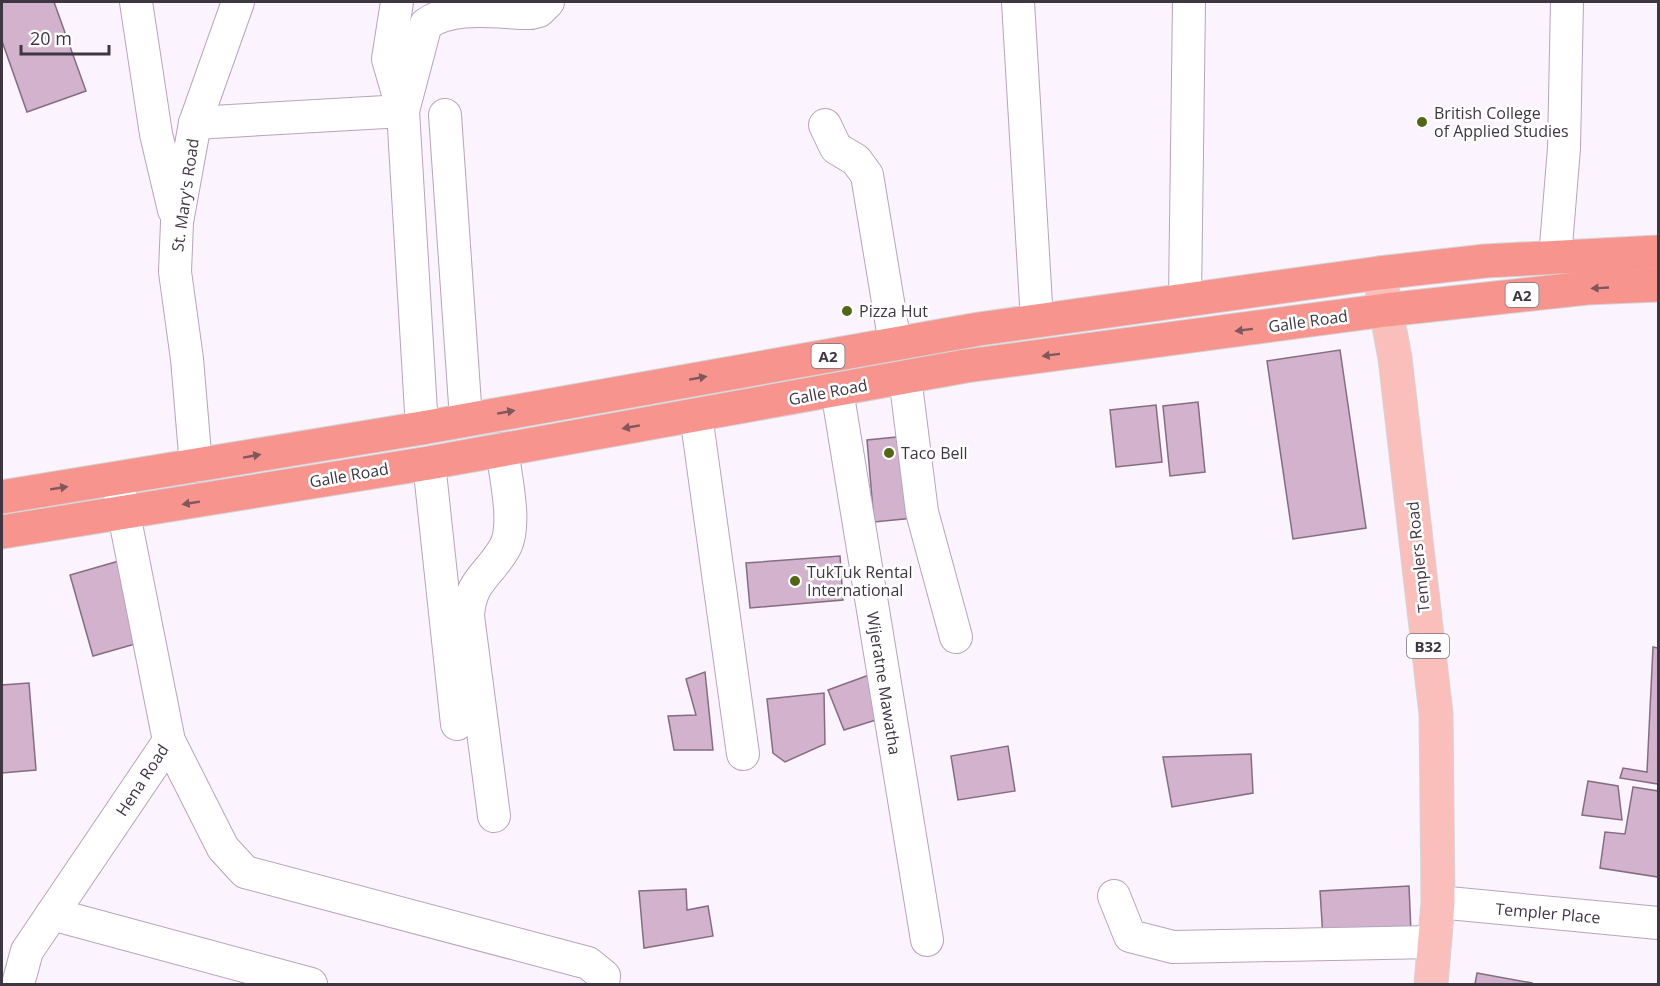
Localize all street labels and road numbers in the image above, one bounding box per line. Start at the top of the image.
street label: St. Mary's Road [166,137,204,253]
road number: A2 [1506,283,1538,307]
street label: Galle Road [1267,305,1349,337]
road number: A2 [812,344,844,368]
street label: Galle Road [787,374,869,410]
street label: Galle Road [308,457,390,493]
street label: Templers Road [1401,500,1435,614]
street label: Wijeratne Mawatha [862,610,906,756]
road number: B32 [1407,634,1449,658]
street label: Hena Road [110,740,174,820]
street label: Templer Place [1495,897,1601,929]

